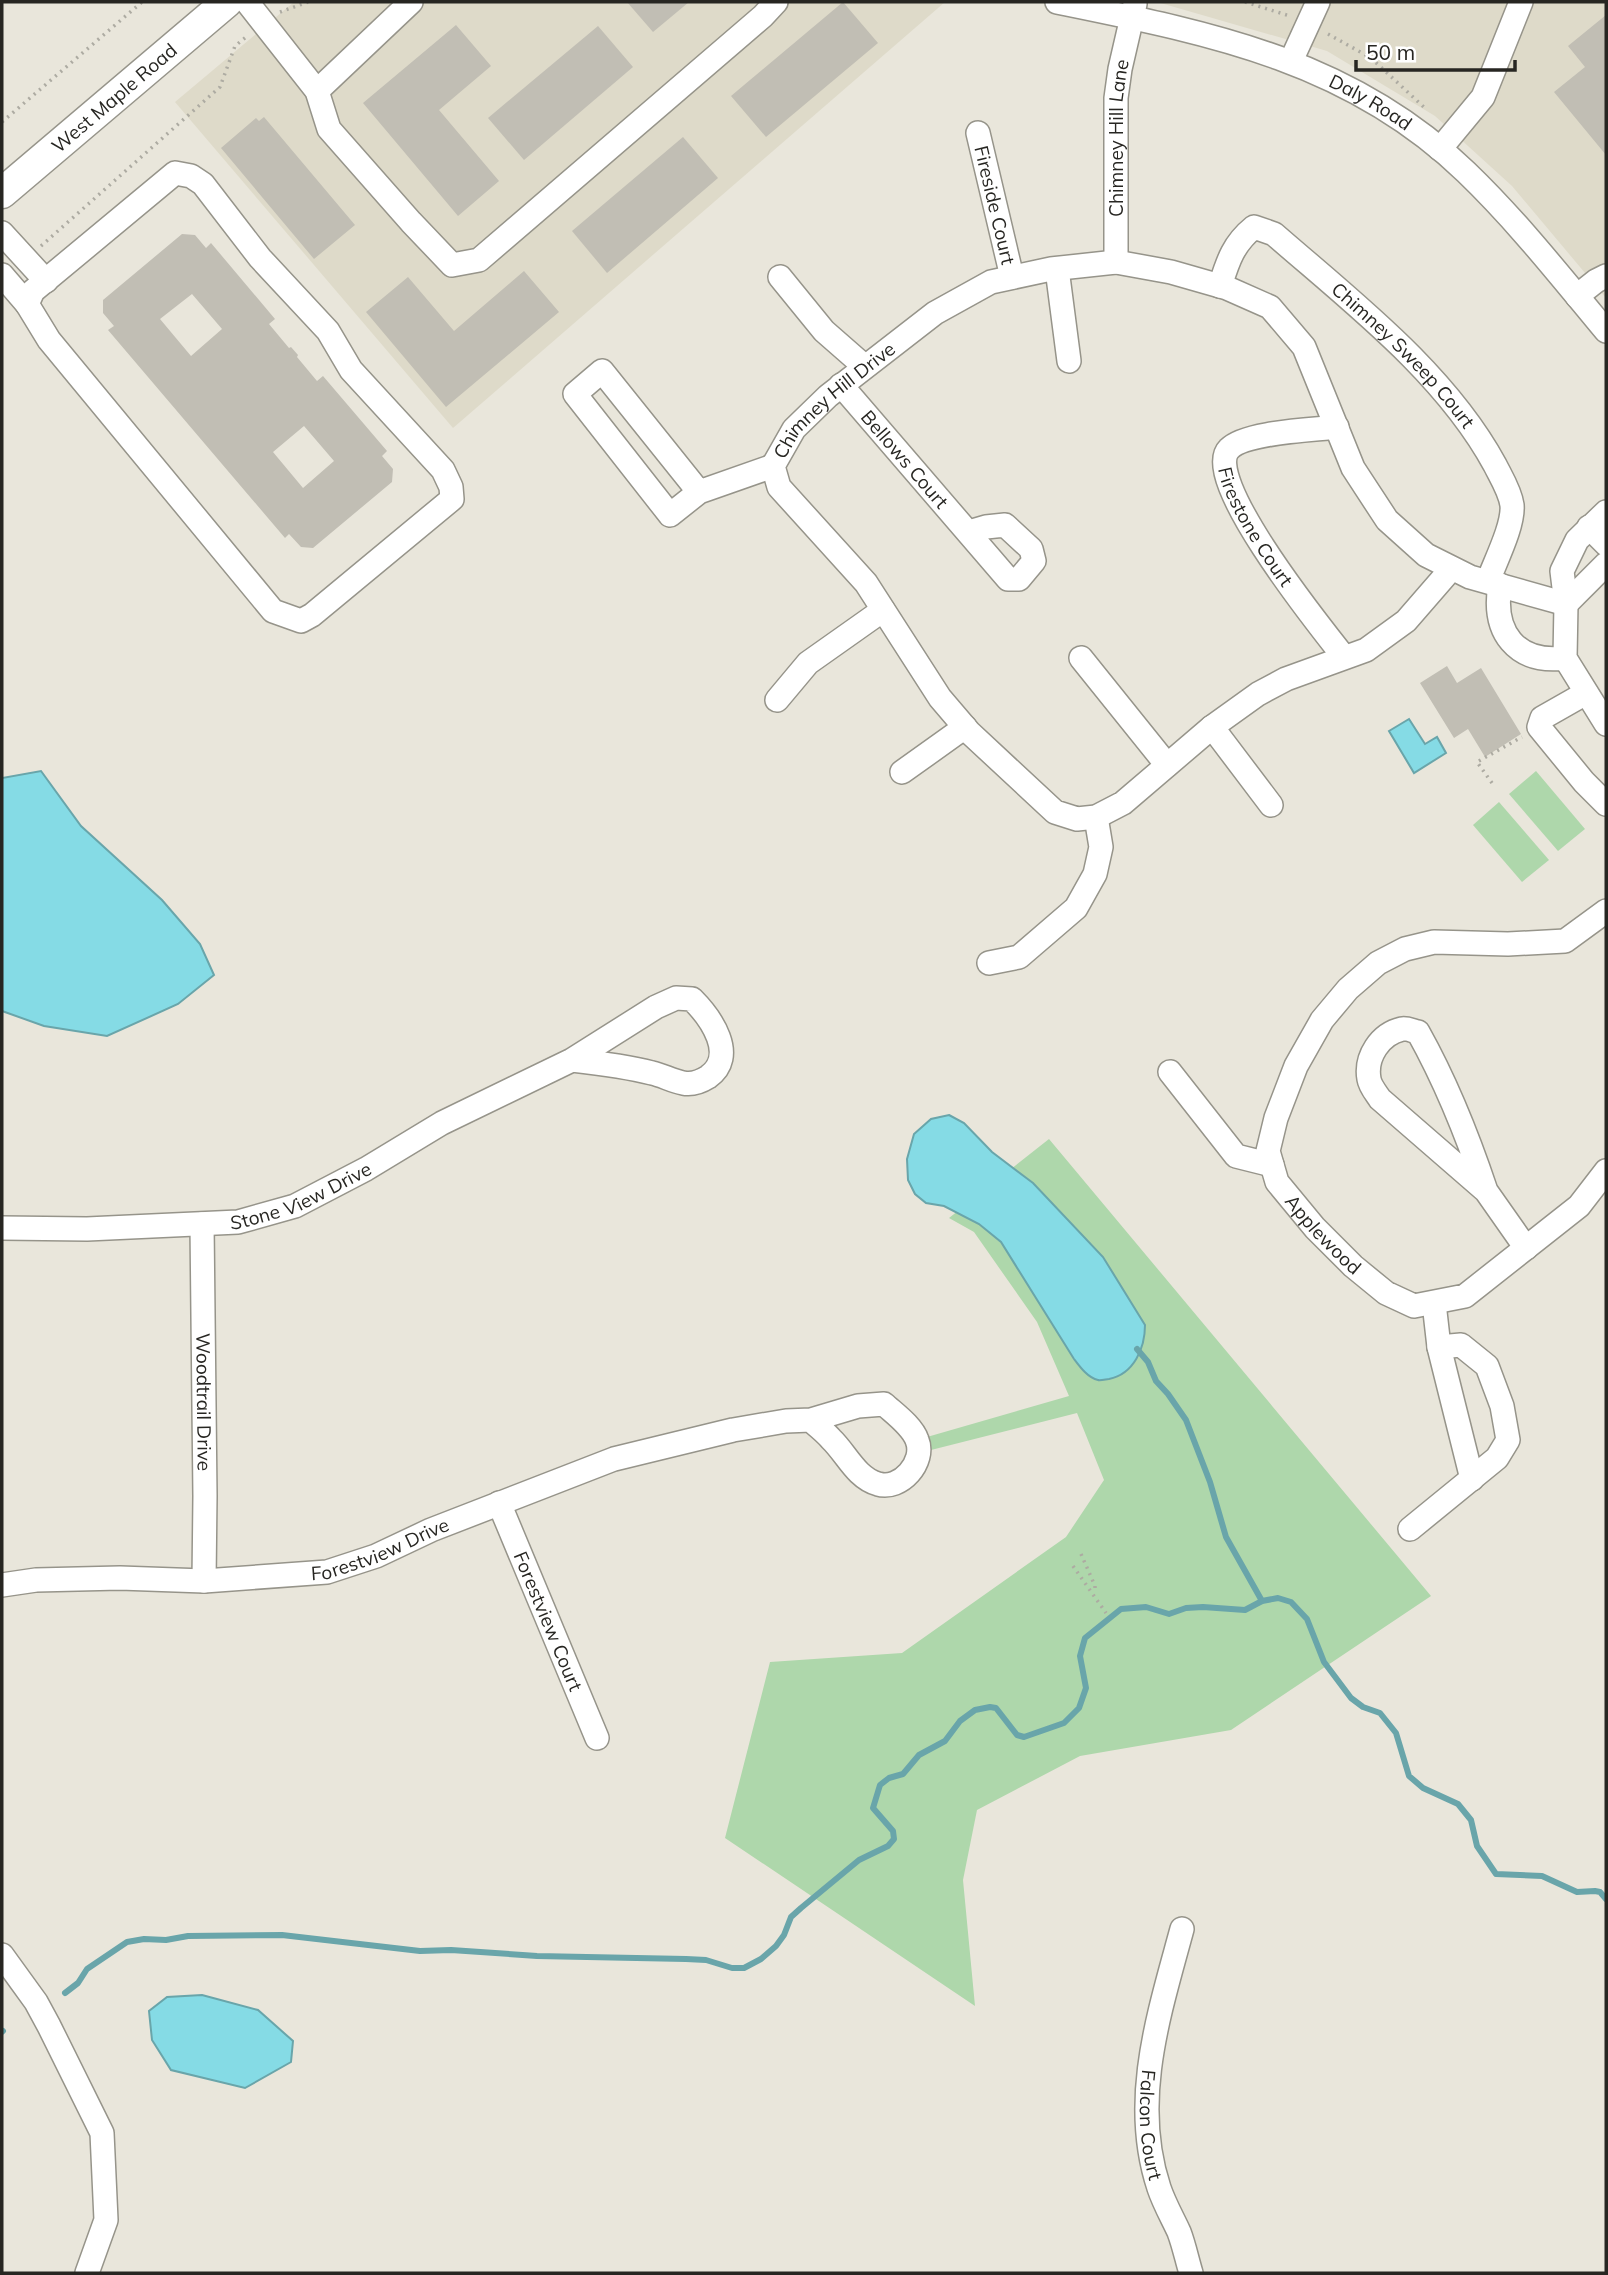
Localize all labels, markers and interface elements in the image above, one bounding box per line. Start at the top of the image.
scale bar [1356,28,1515,72]
street label: West Maple Road [46,38,182,158]
text: 50 m [1366,39,1415,65]
street label: Chimney Hill Lane [1104,57,1134,217]
street label: Daly Road [1325,69,1417,135]
street label: Fireside Court [969,143,1021,267]
street label: Chimney Sweep Court [1327,277,1480,433]
street label: Chimney Hill Drive [768,337,900,463]
street label: Bellows Court [856,405,954,514]
street label: Firestone Court [1213,465,1299,591]
street label: Stone View Drive [230,1156,375,1234]
street label: Applewood [1280,1189,1366,1280]
street label: Woodtrail Drive [191,1333,217,1471]
street label: Forestview Drive [310,1512,452,1585]
street label: Forestview Court [509,1548,588,1695]
street label: Falcon Court [1135,2069,1168,2183]

